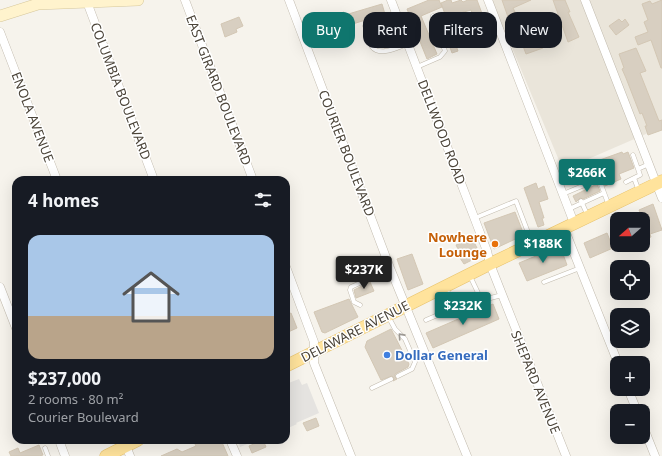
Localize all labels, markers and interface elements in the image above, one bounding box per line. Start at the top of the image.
street label: EAST GIRARD BOULEVARD [182,12,256,168]
chip: Buy [302,12,355,48]
chip: Rent [363,12,421,48]
chip: Filters [429,12,497,48]
chip: New [505,12,562,48]
street label: COLUMBIA BOULEVARD [86,20,156,162]
street label: ENOLA AVENUE [8,69,58,165]
street label: DELLWOOD ROAD [414,77,470,187]
street label: COURIER BOULEVARD [315,87,379,219]
pin: $266K [559,159,615,193]
text: $266K [568,163,606,181]
text: 4 homes [28,189,99,212]
icon: filters [252,189,274,211]
north arrow [610,212,650,252]
map controls [610,212,650,444]
place label: Nowhere Lounge [428,228,487,261]
pin: $188K [515,230,571,264]
text: $188K [524,234,562,252]
marker: Nowhere Lounge [490,239,500,249]
pin: $237K [336,256,392,290]
text: $237K [345,260,383,278]
button: locate [610,260,650,300]
icon: home [115,261,187,333]
pin: $232K [435,292,491,326]
street label: DELAWARE AVENUE [298,296,412,366]
text: $232K [444,296,482,314]
button: layers [610,308,650,348]
street label: SHEPARD AVENUE [507,328,565,436]
one-way arrow [399,333,406,341]
place label: Dollar General [395,346,488,364]
marker: Dollar General [382,350,392,360]
button: + [610,356,650,396]
text: $237,000 [28,367,101,390]
text: 2 rooms · 80 m² [28,390,123,408]
button: − [610,404,650,444]
text: Courier Boulevard [28,408,139,426]

